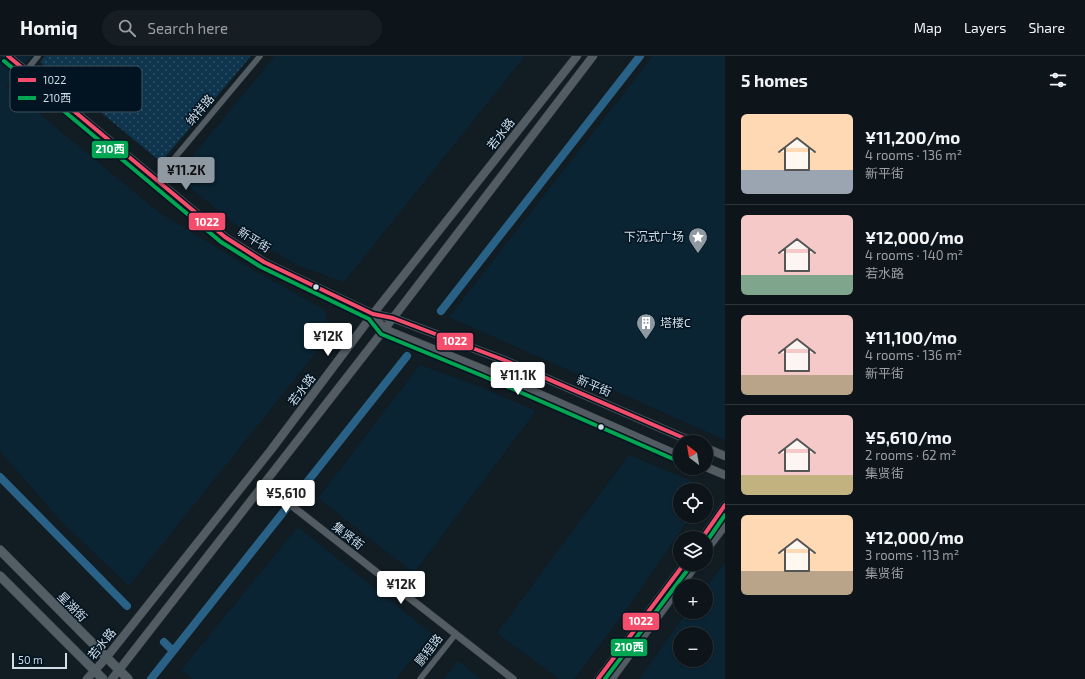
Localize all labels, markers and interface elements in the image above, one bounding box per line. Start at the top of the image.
search box [102,10,382,46]
text: Homiq [20,16,78,39]
icon: search [116,17,138,39]
text: Search here [148,19,228,37]
text: Map [914,19,942,36]
text: Layers [964,19,1006,36]
text: Share [1028,19,1065,36]
legend [10,66,142,112]
icon: filters [1047,69,1069,91]
text: 5 homes [741,70,808,90]
text: 1022 [43,73,66,86]
text: 210西 [43,91,71,104]
street label: 纳祥路 [182,91,216,128]
street label: 若水路 [484,115,517,152]
text: ¥11,200/mo [865,127,960,147]
icon: home [773,130,821,178]
line badge: 210西 [91,140,129,159]
text: 210西 [95,142,125,155]
text: 4 rooms · 136 m² [865,147,962,163]
pin: ¥11.2K [153,157,219,191]
text: ¥11.2K [167,162,205,178]
text: 新平街 [865,165,904,181]
line badge: 1022 [188,212,226,231]
text: 1022 [195,215,219,228]
street label: 新平街 [236,224,274,255]
place icon: 下沉式广场 [687,226,709,254]
text: ¥12,000/mo [865,227,964,247]
place label: 下沉式广场 [624,229,684,243]
icon: home [773,231,821,279]
text: 4 rooms · 140 m² [865,247,963,263]
text: 若水路 [865,265,904,281]
unlabelled marker [311,282,321,292]
building icon: 塔楼C [635,312,657,340]
place label: 塔楼C [660,315,691,329]
pin: ¥12K [304,323,352,357]
text: ¥11,100/mo [865,327,957,347]
text: ¥12K [313,328,343,344]
icon: home [773,331,821,379]
line badge: 1022 [436,332,474,351]
text: 1022 [443,334,467,347]
text: 4 rooms · 136 m² [865,347,962,363]
pin: ¥11.1K [485,362,551,396]
text: 新平街 [865,365,904,381]
text: ¥11.1K [500,367,536,383]
street label: 若水路 [285,371,318,408]
street label: 新平街 [575,372,614,399]
unlabelled marker [596,422,606,432]
text: ¥5,610/mo [865,427,952,447]
icon: home [773,431,821,479]
north arrow [673,435,713,475]
map controls [673,435,713,667]
text: 2 rooms · 62 m² [865,447,956,463]
text: 集贤街 [865,465,904,481]
pin: ¥5,610 [253,480,319,514]
button: locate [673,483,713,523]
text: ¥5,610 [266,485,306,501]
street label: 集贤街 [330,519,367,552]
text: ¥12,000/mo [865,527,964,547]
button: layers [673,531,713,571]
icon: home [773,531,821,579]
text: 3 rooms · 113 m² [865,547,959,563]
text: 集贤街 [865,565,904,581]
pin: ¥12K [377,571,425,605]
text: ¥12K [386,576,416,592]
button: + [673,579,713,619]
street label: 星湖街 [55,589,90,624]
line badge: 1022 [622,612,660,631]
text: 1022 [629,614,653,627]
street label: 若水路 [84,625,118,662]
button: − [673,627,713,667]
street label: 鹏程路 [412,631,445,668]
line badge: 210西 [610,638,648,657]
text: 210西 [614,640,644,653]
scale bar [12,651,67,670]
text: 50 m [18,653,43,666]

